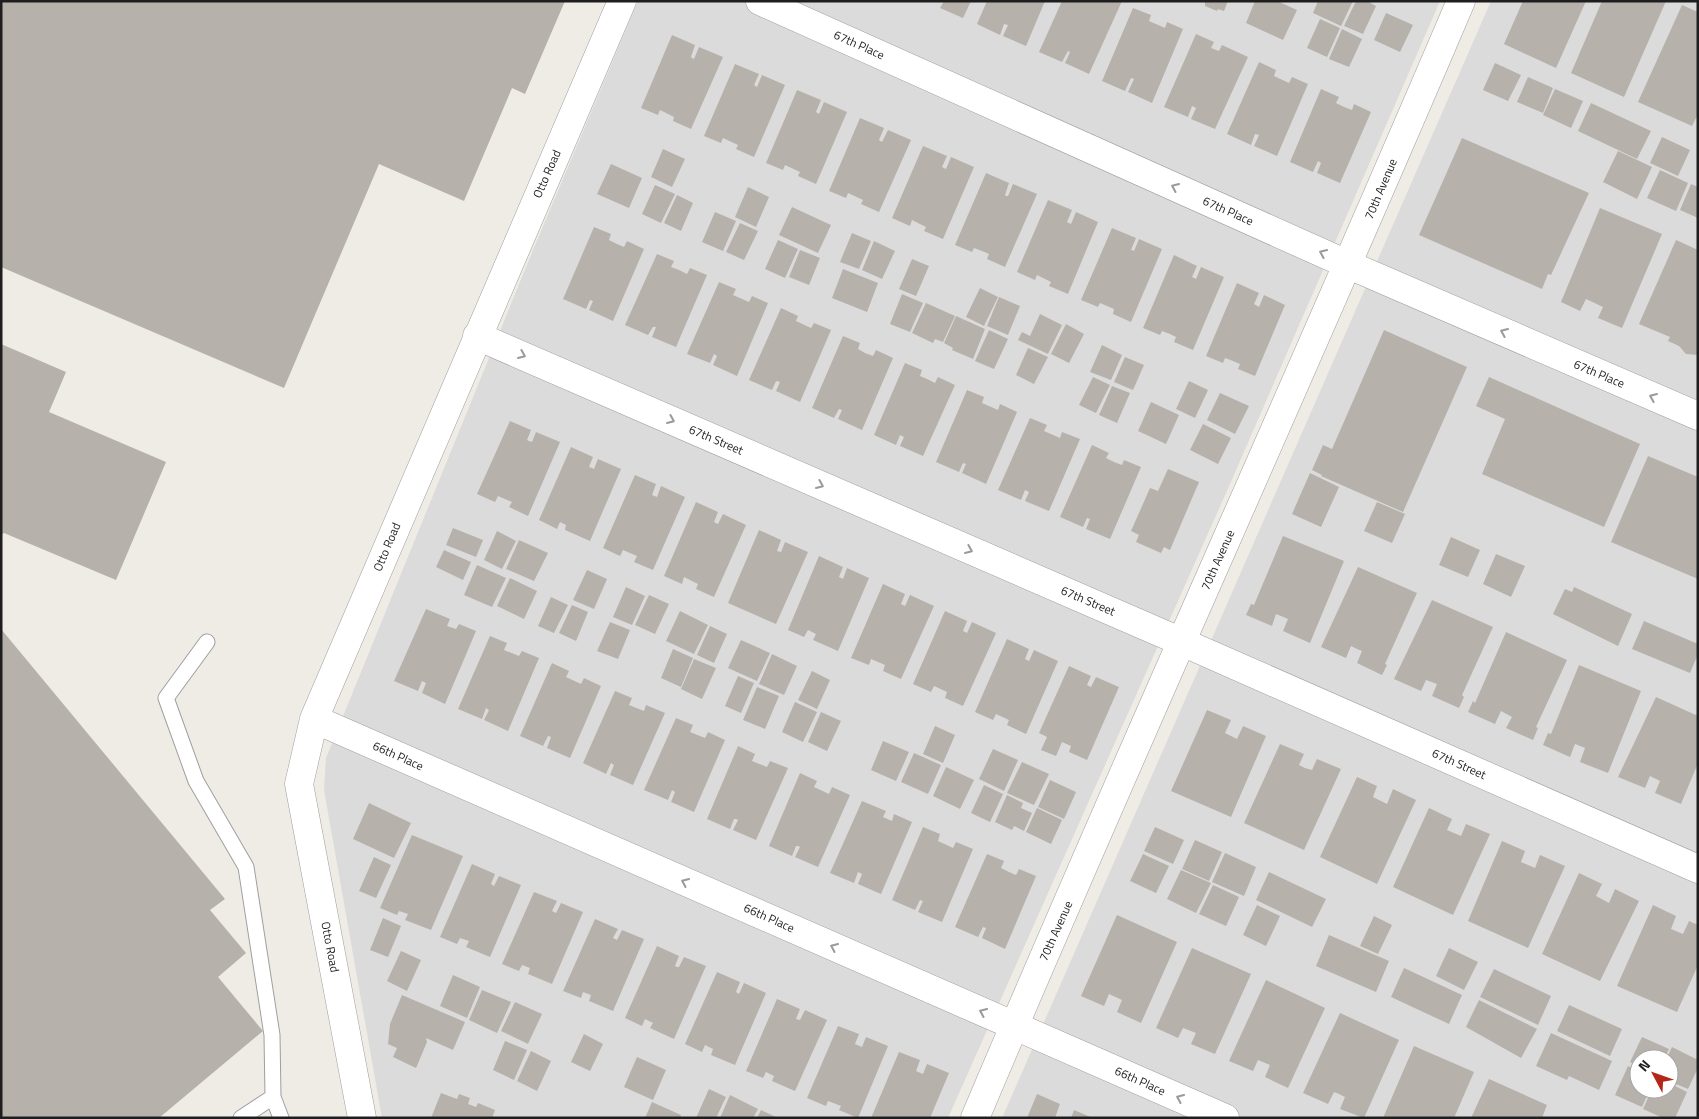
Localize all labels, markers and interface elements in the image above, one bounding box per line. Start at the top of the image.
street label: 67th Place [831,25,888,64]
street label: Otto Road [527,146,566,201]
street label: 70th Avenue [1359,156,1402,222]
one-way arrow [1171,183,1180,193]
street label: 67th Place [1200,191,1257,230]
one-way arrow [1319,249,1328,260]
one-way arrow [1500,328,1509,339]
one-way arrow [517,350,525,360]
street label: 67th Place [1571,354,1628,393]
one-way arrow [1649,393,1658,403]
one-way arrow [666,414,675,425]
street label: 67th Street [686,420,747,460]
one-way arrow [815,478,824,489]
street label: Otto Road [368,519,405,574]
street label: 70th Avenue [1196,527,1239,593]
one-way arrow [964,543,973,554]
street label: 67th Street [1058,581,1119,621]
street label: 66th Place [370,736,427,775]
street label: 67th Street [1429,743,1490,784]
one-way arrow [681,877,690,888]
street label: 66th Place [741,898,798,937]
street label: 70th Avenue [1034,898,1077,964]
street label: Otto Road [316,920,345,974]
one-way arrow [830,942,839,953]
one-way arrow [979,1007,988,1018]
north arrow [1629,1049,1679,1099]
text: N [1633,1055,1655,1076]
street label: 66th Place [1112,1061,1169,1100]
one-way arrow [1176,1094,1185,1105]

